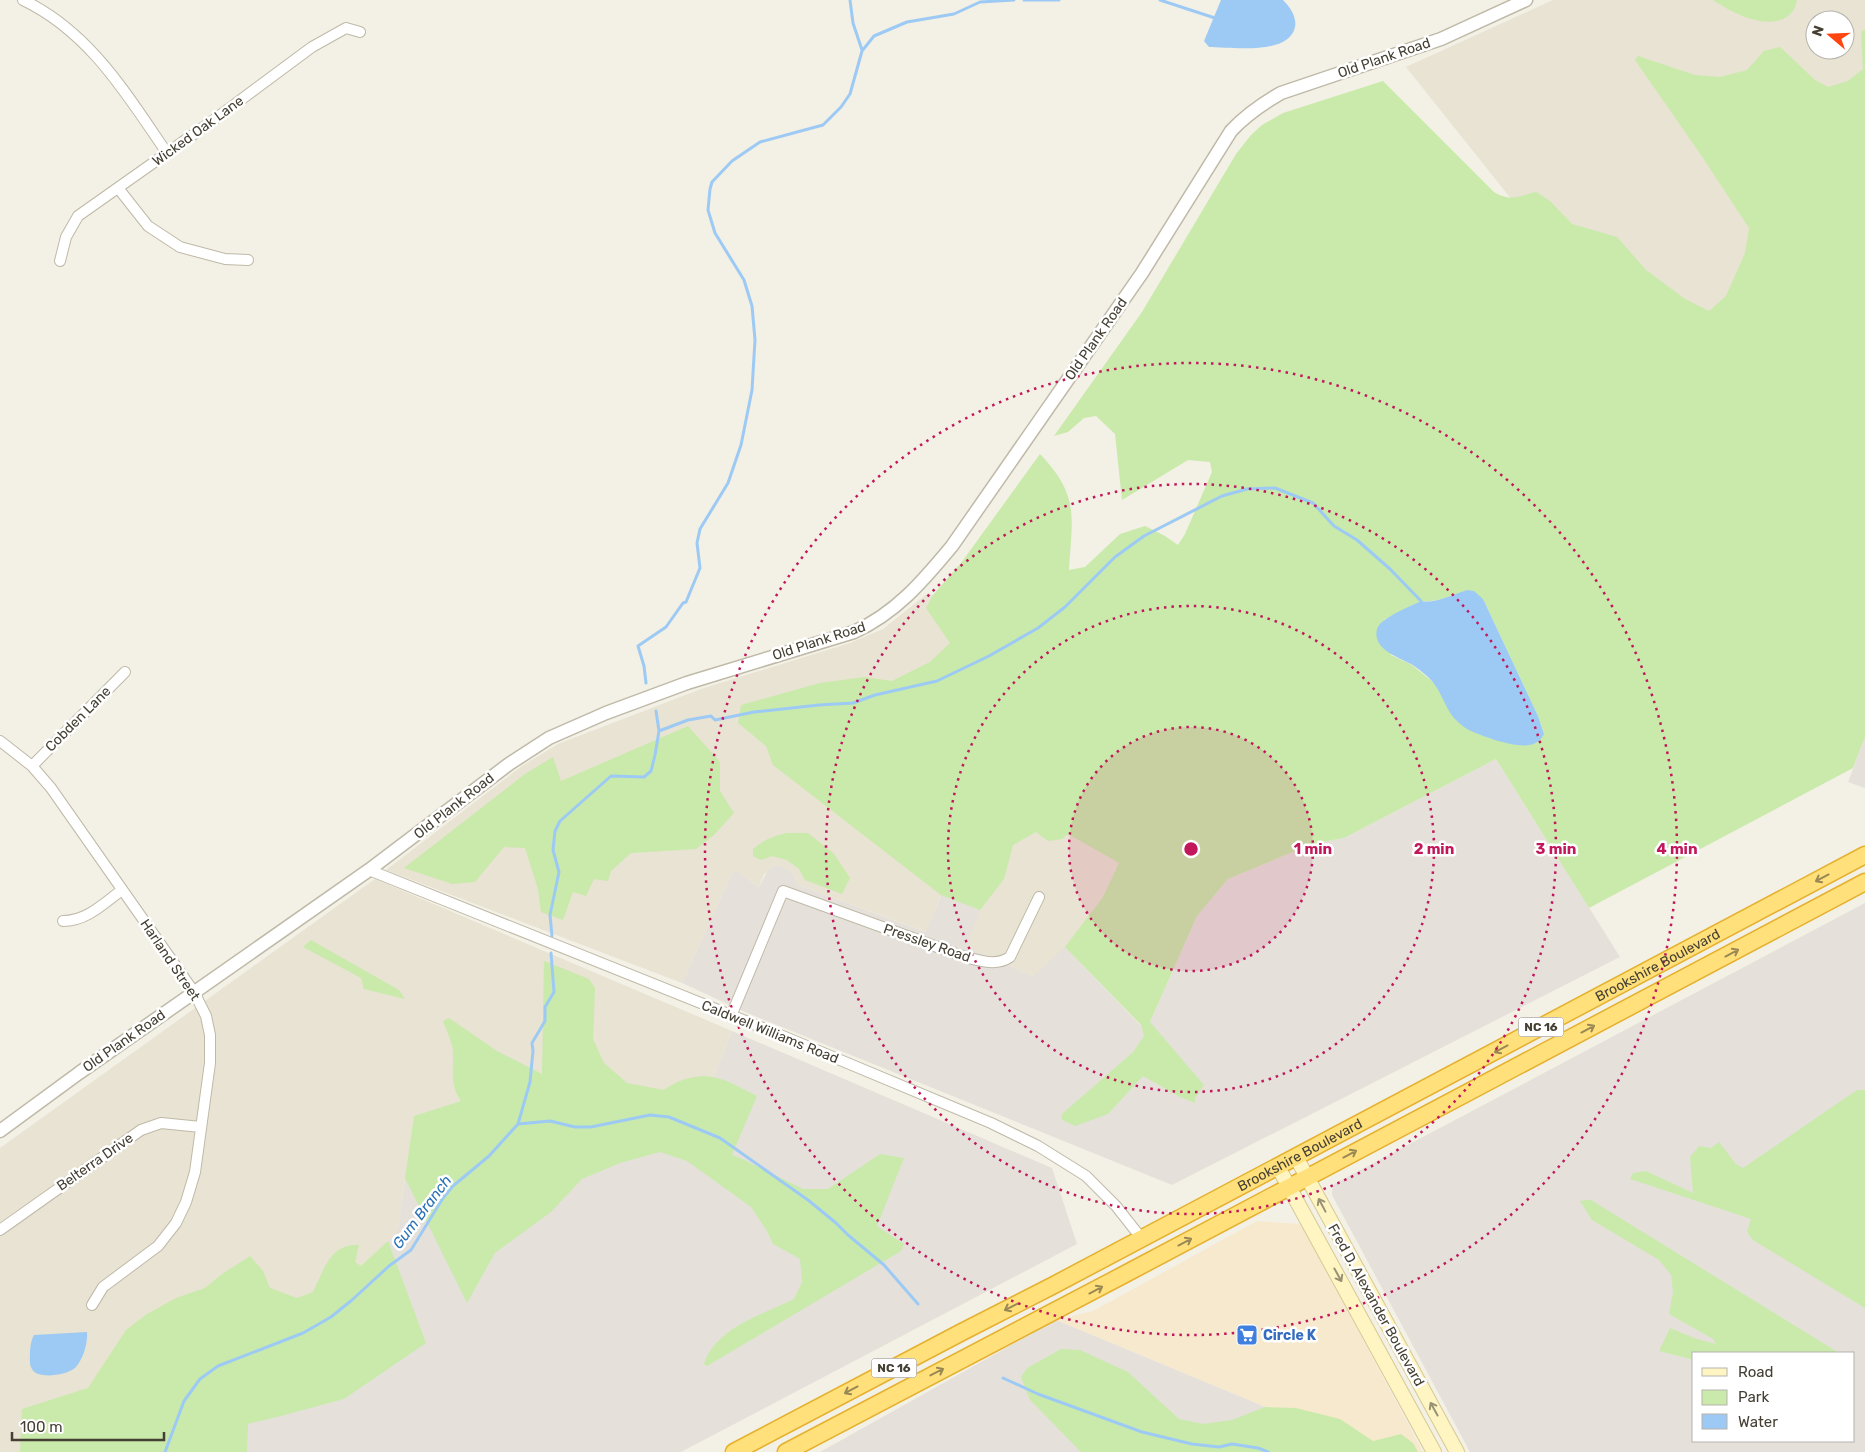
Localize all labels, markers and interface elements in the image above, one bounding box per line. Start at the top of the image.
north arrow [1805,10,1855,60]
text: N [1809,23,1828,38]
street label: Old Plank Road [1335,34,1433,82]
street label: Wicked Oak Lane [149,92,247,170]
street label: Old Plank Road [1061,294,1131,384]
street label: Old Plank Road [770,618,868,664]
street label: Cobden Lane [42,683,114,755]
street label: Old Plank Road [411,769,497,843]
centre of rings [1182,840,1200,858]
text: 1 min [1294,840,1332,858]
text: 2 min [1414,840,1454,858]
text: 3 min [1536,840,1576,858]
text: 4 min [1656,840,1698,858]
one-way arrow [1815,874,1830,883]
street label: Harland Street [136,916,204,1005]
street label: Pressley Road [881,920,973,966]
street label: Brookshire Boulevard [1592,925,1723,1005]
one-way arrow [1724,948,1739,957]
street label: Caldwell Williams Road [699,997,841,1067]
street label: Old Plank Road [79,1006,169,1076]
road number: NC 16 [1518,1018,1564,1036]
one-way arrow [1581,1024,1596,1034]
one-way arrow [1493,1044,1508,1054]
street label: Brookshire Boulevard [1234,1115,1365,1195]
street label: Belterra Drive [54,1129,137,1195]
one-way arrow [1342,1149,1356,1159]
water label: Gum Branch [389,1172,455,1252]
one-way arrow [1316,1199,1326,1213]
street label: Fred D. Alexander Boulevard [1324,1221,1428,1389]
one-way arrow [1178,1237,1193,1247]
one-way arrow [1333,1268,1343,1283]
one-way arrow [1088,1285,1103,1294]
one-way arrow [1004,1303,1019,1312]
supermarket icon: Circle K [1235,1323,1259,1347]
place label: Circle K [1263,1327,1317,1344]
legend [1692,1352,1855,1442]
road number: NC 16 [872,1359,916,1378]
text: Road [1738,1363,1774,1381]
one-way arrow [929,1367,944,1376]
one-way arrow [844,1386,859,1395]
text: Park [1738,1388,1769,1406]
one-way arrow [1429,1402,1438,1417]
scale bar [12,1410,165,1442]
text: Water [1738,1413,1778,1431]
text: 100 m [20,1418,62,1436]

